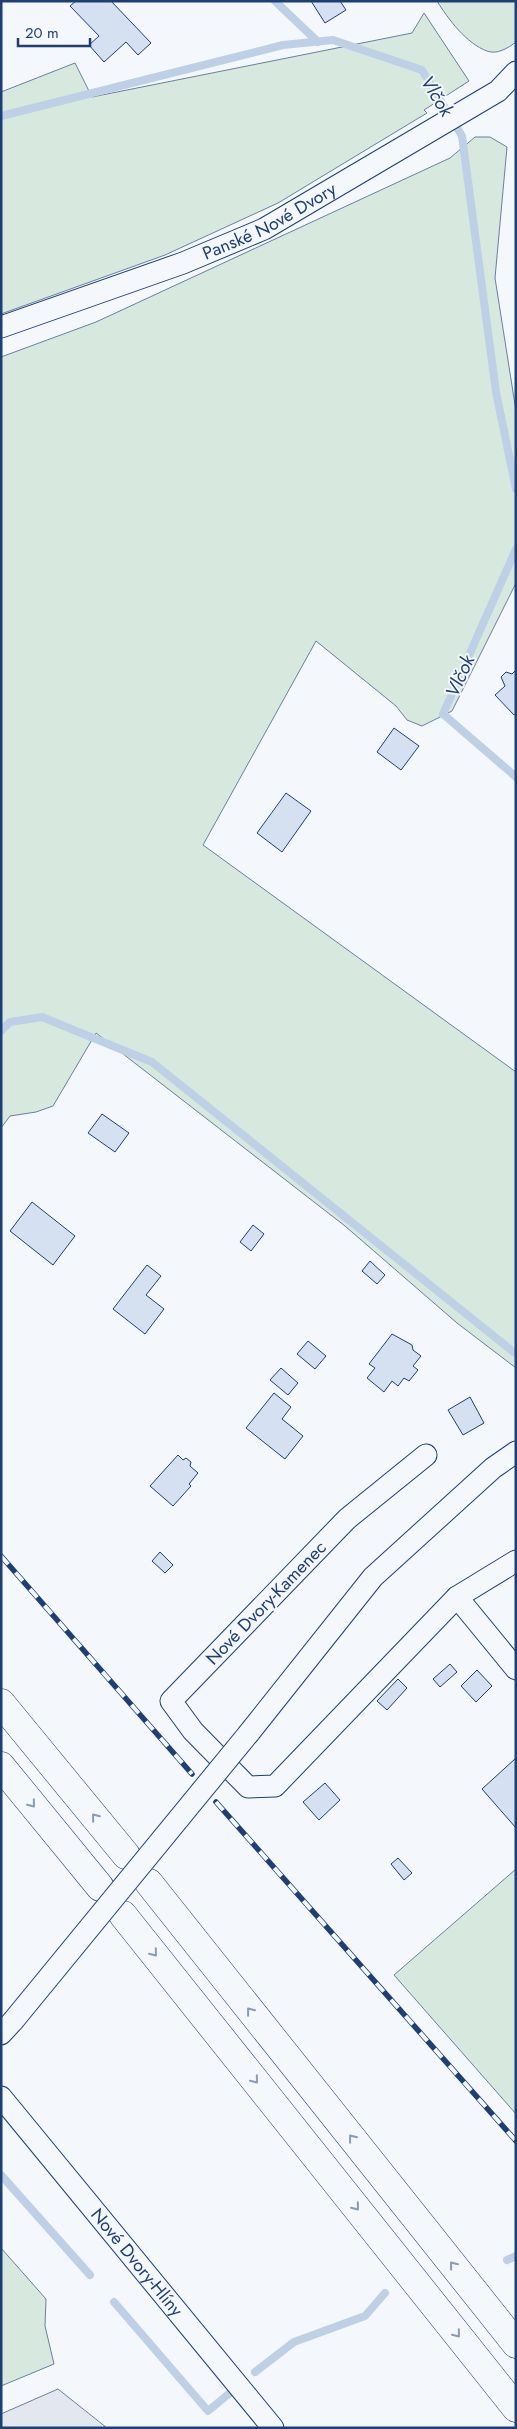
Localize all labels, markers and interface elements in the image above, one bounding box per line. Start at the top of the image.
scale bar [18,15,90,47]
text: 20 m [25,22,59,44]
water label: Vlčok [414,70,460,122]
street label: Panské Nové Dvory [199,176,341,266]
water label: Vlčok [439,650,482,701]
street label: Nové Dvory-Kamenec [200,1535,332,1671]
one-way arrow [27,1798,35,1807]
one-way arrow [93,1814,101,1823]
one-way arrow [148,1947,156,1956]
one-way arrow [247,2007,256,2016]
one-way arrow [249,2074,257,2083]
one-way arrow [349,2135,357,2144]
one-way arrow [350,2201,359,2211]
street label: Nové Dvory-Hlíny [85,2203,189,2322]
one-way arrow [450,2262,458,2271]
one-way arrow [452,2329,461,2338]

